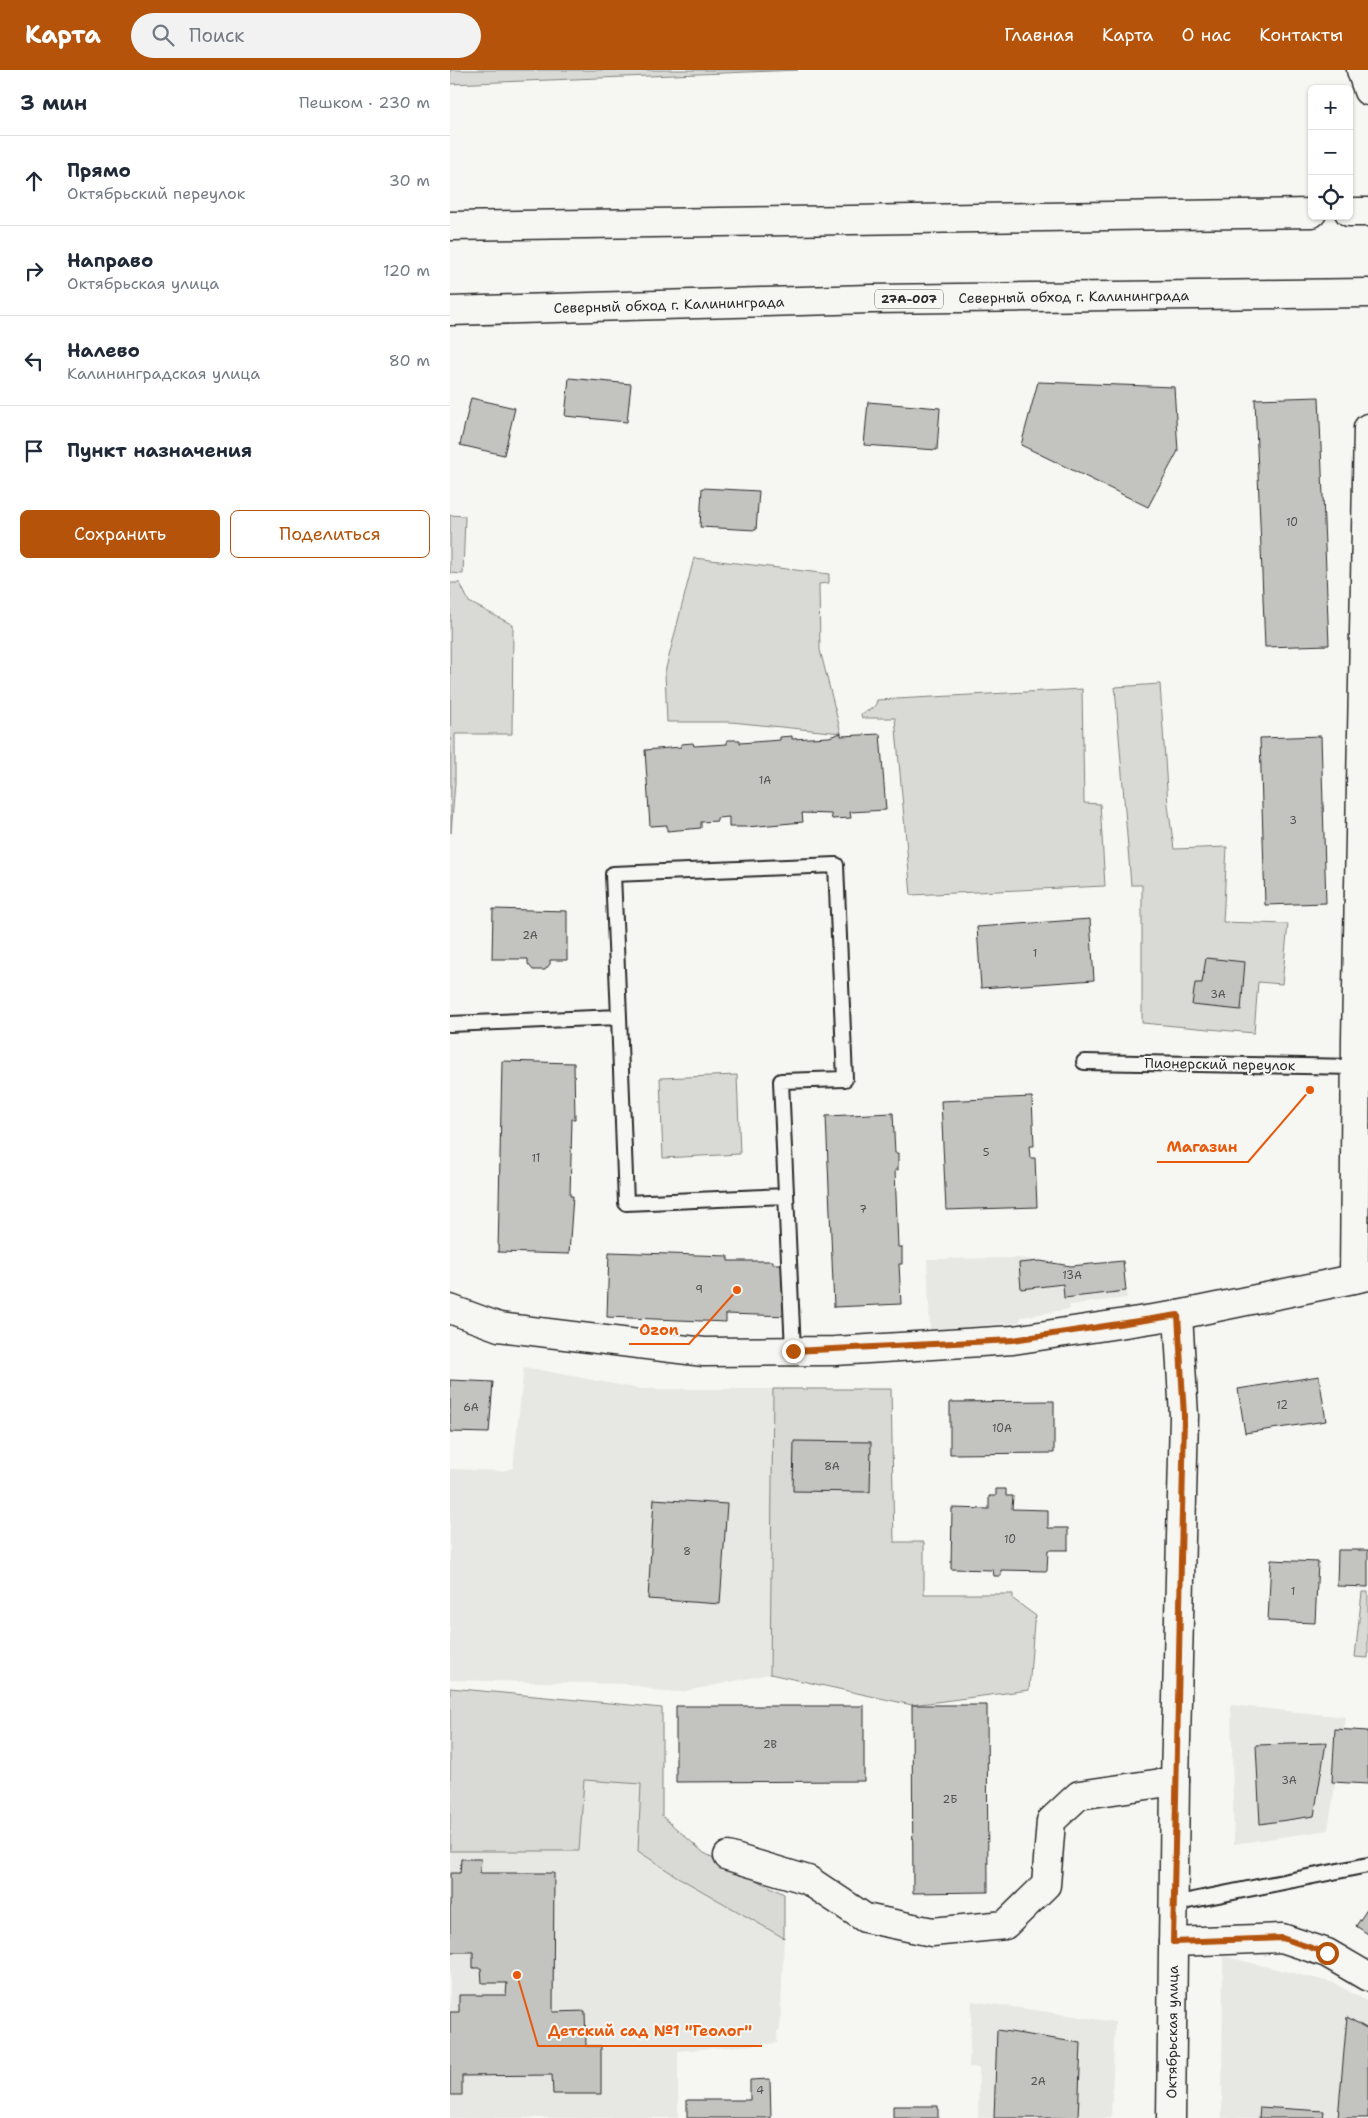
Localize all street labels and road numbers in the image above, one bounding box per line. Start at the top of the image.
street label: Северный обход г. Калининграда [958,286,1190,307]
road number: 27А-007 [875,290,943,308]
street label: Северный обход г. Калининграда [553,292,785,317]
street label: Пионерский переулок [1145,1054,1296,1074]
street label: Октябрьская улица [1162,1965,1182,2099]

